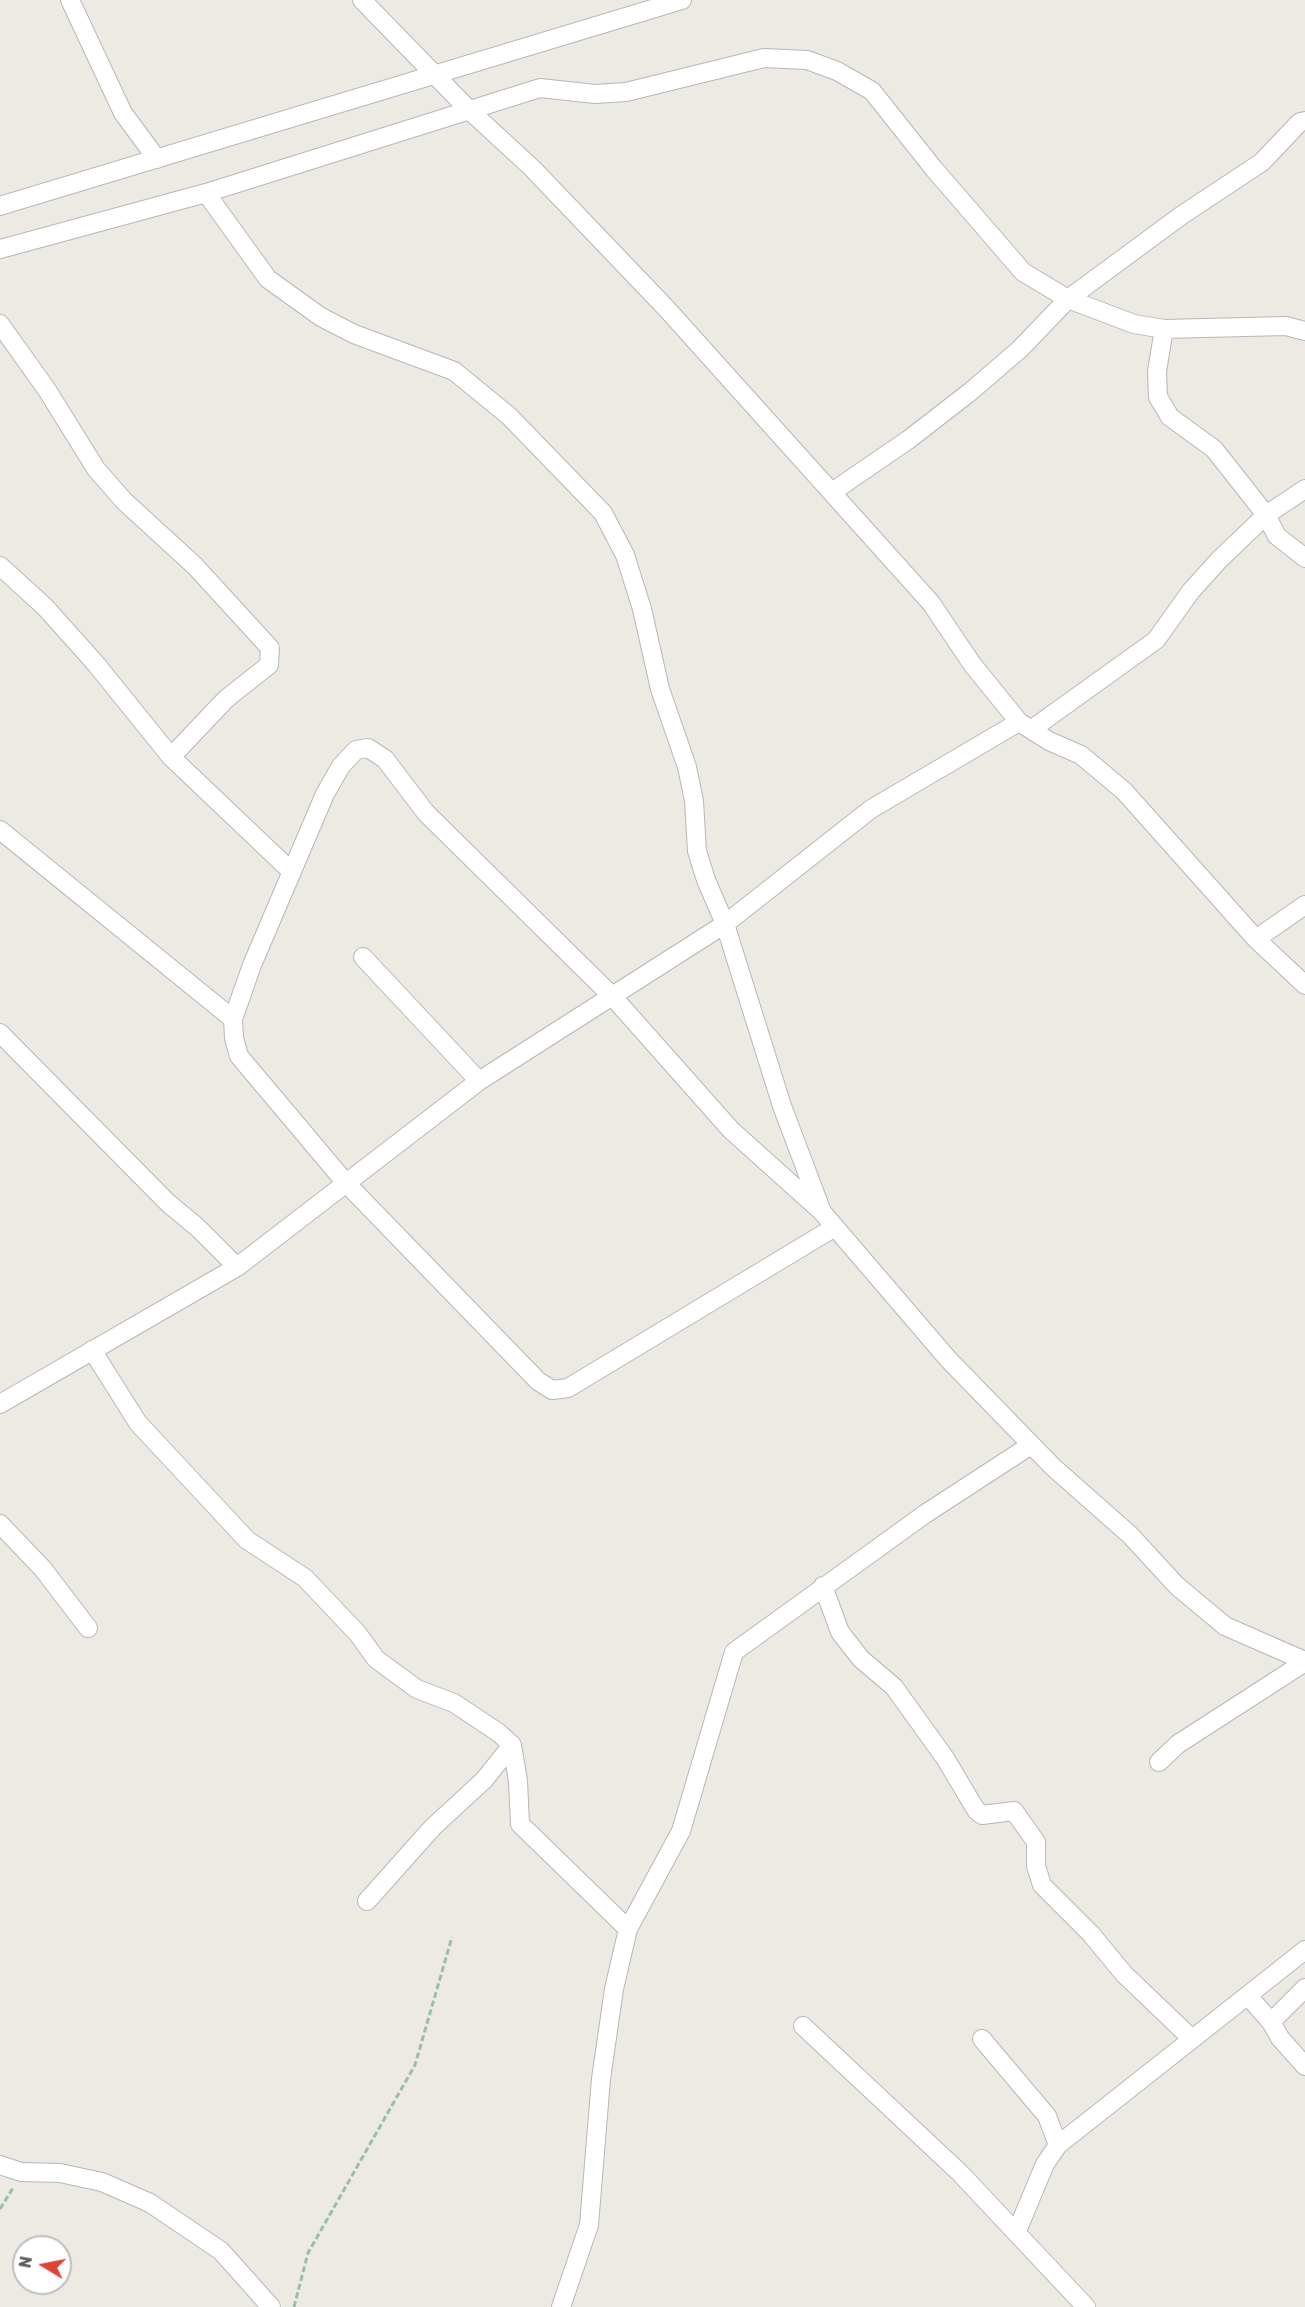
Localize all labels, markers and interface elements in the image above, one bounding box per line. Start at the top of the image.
north arrow [12,2235,72,2295]
text: N [15,2255,36,2269]

